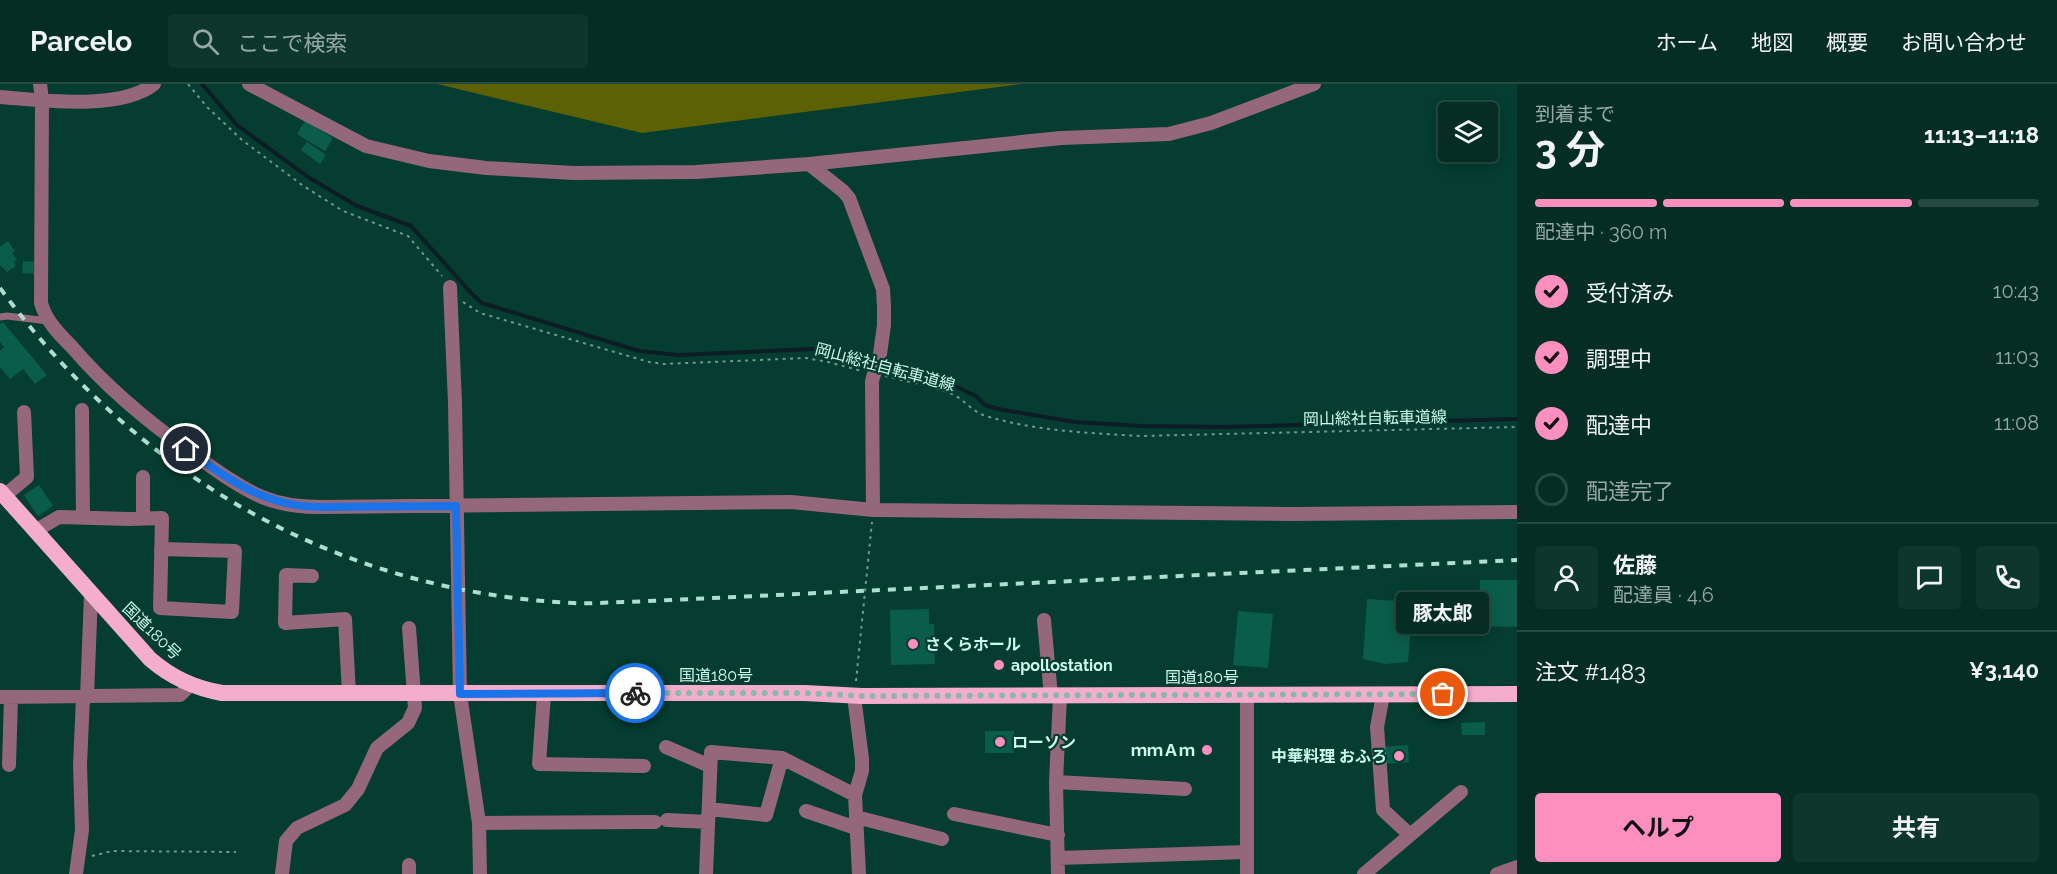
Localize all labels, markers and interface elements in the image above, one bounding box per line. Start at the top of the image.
search box [168,14,588,68]
text: Parcelo [30,25,132,58]
icon: search [189,25,222,58]
text: ここで検索 [237,30,347,56]
text: ホーム [1656,30,1718,55]
text: 地図 [1751,30,1793,55]
text: 概要 [1826,30,1868,55]
text: お問い合わせ [1901,30,2027,55]
map controls [1438,102,1498,162]
button: layers [1438,102,1498,162]
text: 到着まで [1535,102,1615,126]
text: 11:13–11:18 [1924,122,2039,148]
text: 3 分 [1535,126,1605,172]
text: 配達中 · 360 m [1535,220,1667,244]
icon: check [1535,275,1568,308]
text: 10:43 [1993,279,2039,303]
text: 受付済み [1586,280,1674,306]
street label: 岡山総社自転車道線 [813,339,957,395]
icon: check [1535,341,1568,374]
text: 11:03 [1995,345,2039,369]
text: 調理中 [1586,346,1652,372]
street label: 岡山総社自転車道線 [1303,407,1447,429]
icon: check [1535,407,1568,440]
text: 11:08 [1994,411,2039,435]
text: 配達中 [1586,412,1652,438]
pin [160,423,211,474]
icon: home [169,432,202,465]
text: 配達完了 [1586,478,1674,504]
button: person [1535,546,1598,609]
button: chat [1898,546,1961,609]
button: phone [1976,546,2039,609]
text: 佐藤 [1613,552,1657,578]
text: 配達員 · 4.6 [1613,583,1714,607]
callout: 豚太郎 [1396,592,1490,634]
street label: 国道180号 [119,598,185,664]
text: 豚太郎 [1413,601,1473,625]
place label: さくらホール [925,635,1021,654]
marker: さくらホール [906,637,920,651]
place label: apollostation [1011,656,1113,675]
text: ¥3,140 [1969,657,2039,683]
marker: apollostation [992,658,1006,672]
text: 注文 #1483 [1535,659,1646,685]
courier [605,663,665,723]
street label: 国道180号 [679,666,753,685]
street label: 国道180号 [1165,668,1239,687]
pin [1417,668,1468,719]
icon: bike [619,677,652,710]
icon: bag [1426,677,1459,710]
place label: ローソン [1012,733,1076,752]
marker: ローソン [993,735,1007,749]
place label: ｍｍＡｍ [1131,741,1195,760]
marker: ｍｍＡｍ [1200,743,1214,757]
place label: 中華料理 おふろ [1271,747,1387,766]
marker: 中華料理 おふろ [1392,749,1406,763]
button: ヘルプ [1535,793,1781,862]
button: 共有 [1793,793,2039,862]

